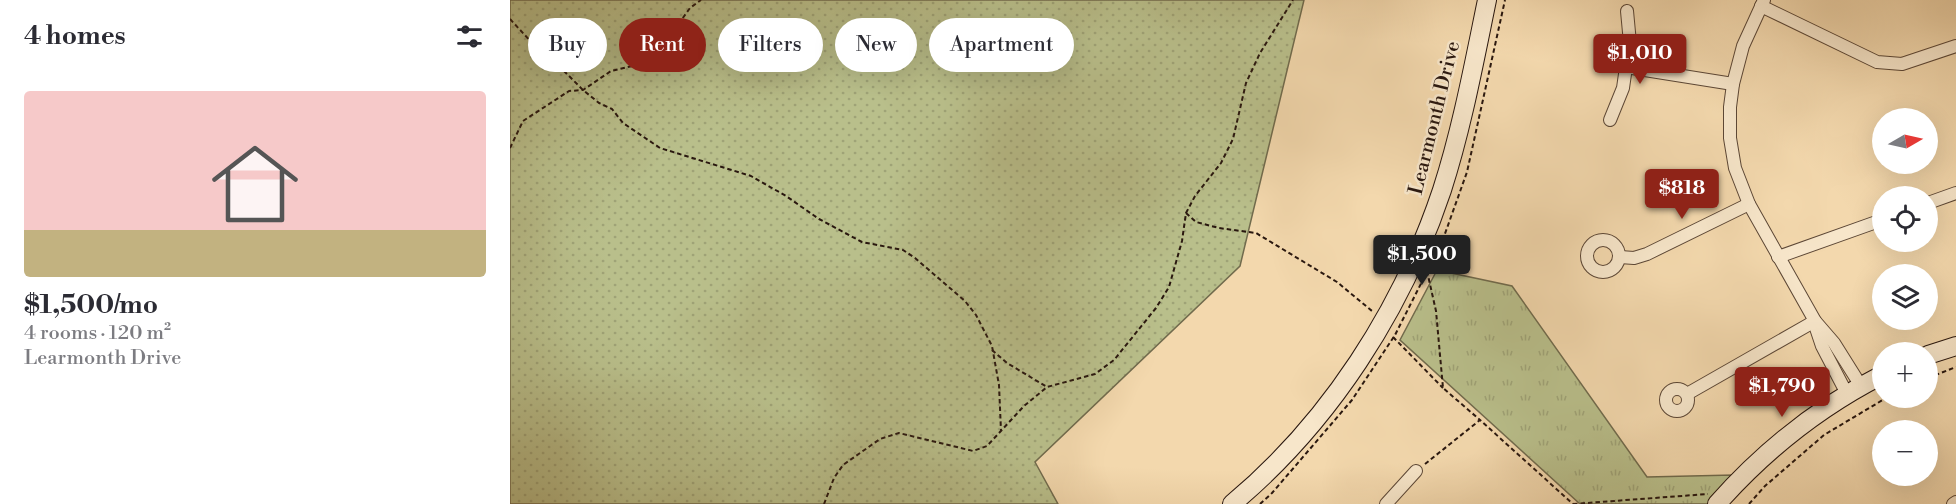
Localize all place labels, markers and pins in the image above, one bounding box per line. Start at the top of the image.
pin: $1,010 [1591,34,1689,85]
pin: $818 [1646,169,1718,220]
pin: $1,500 [1373,235,1471,286]
pin: $1,790 [1733,367,1831,418]

